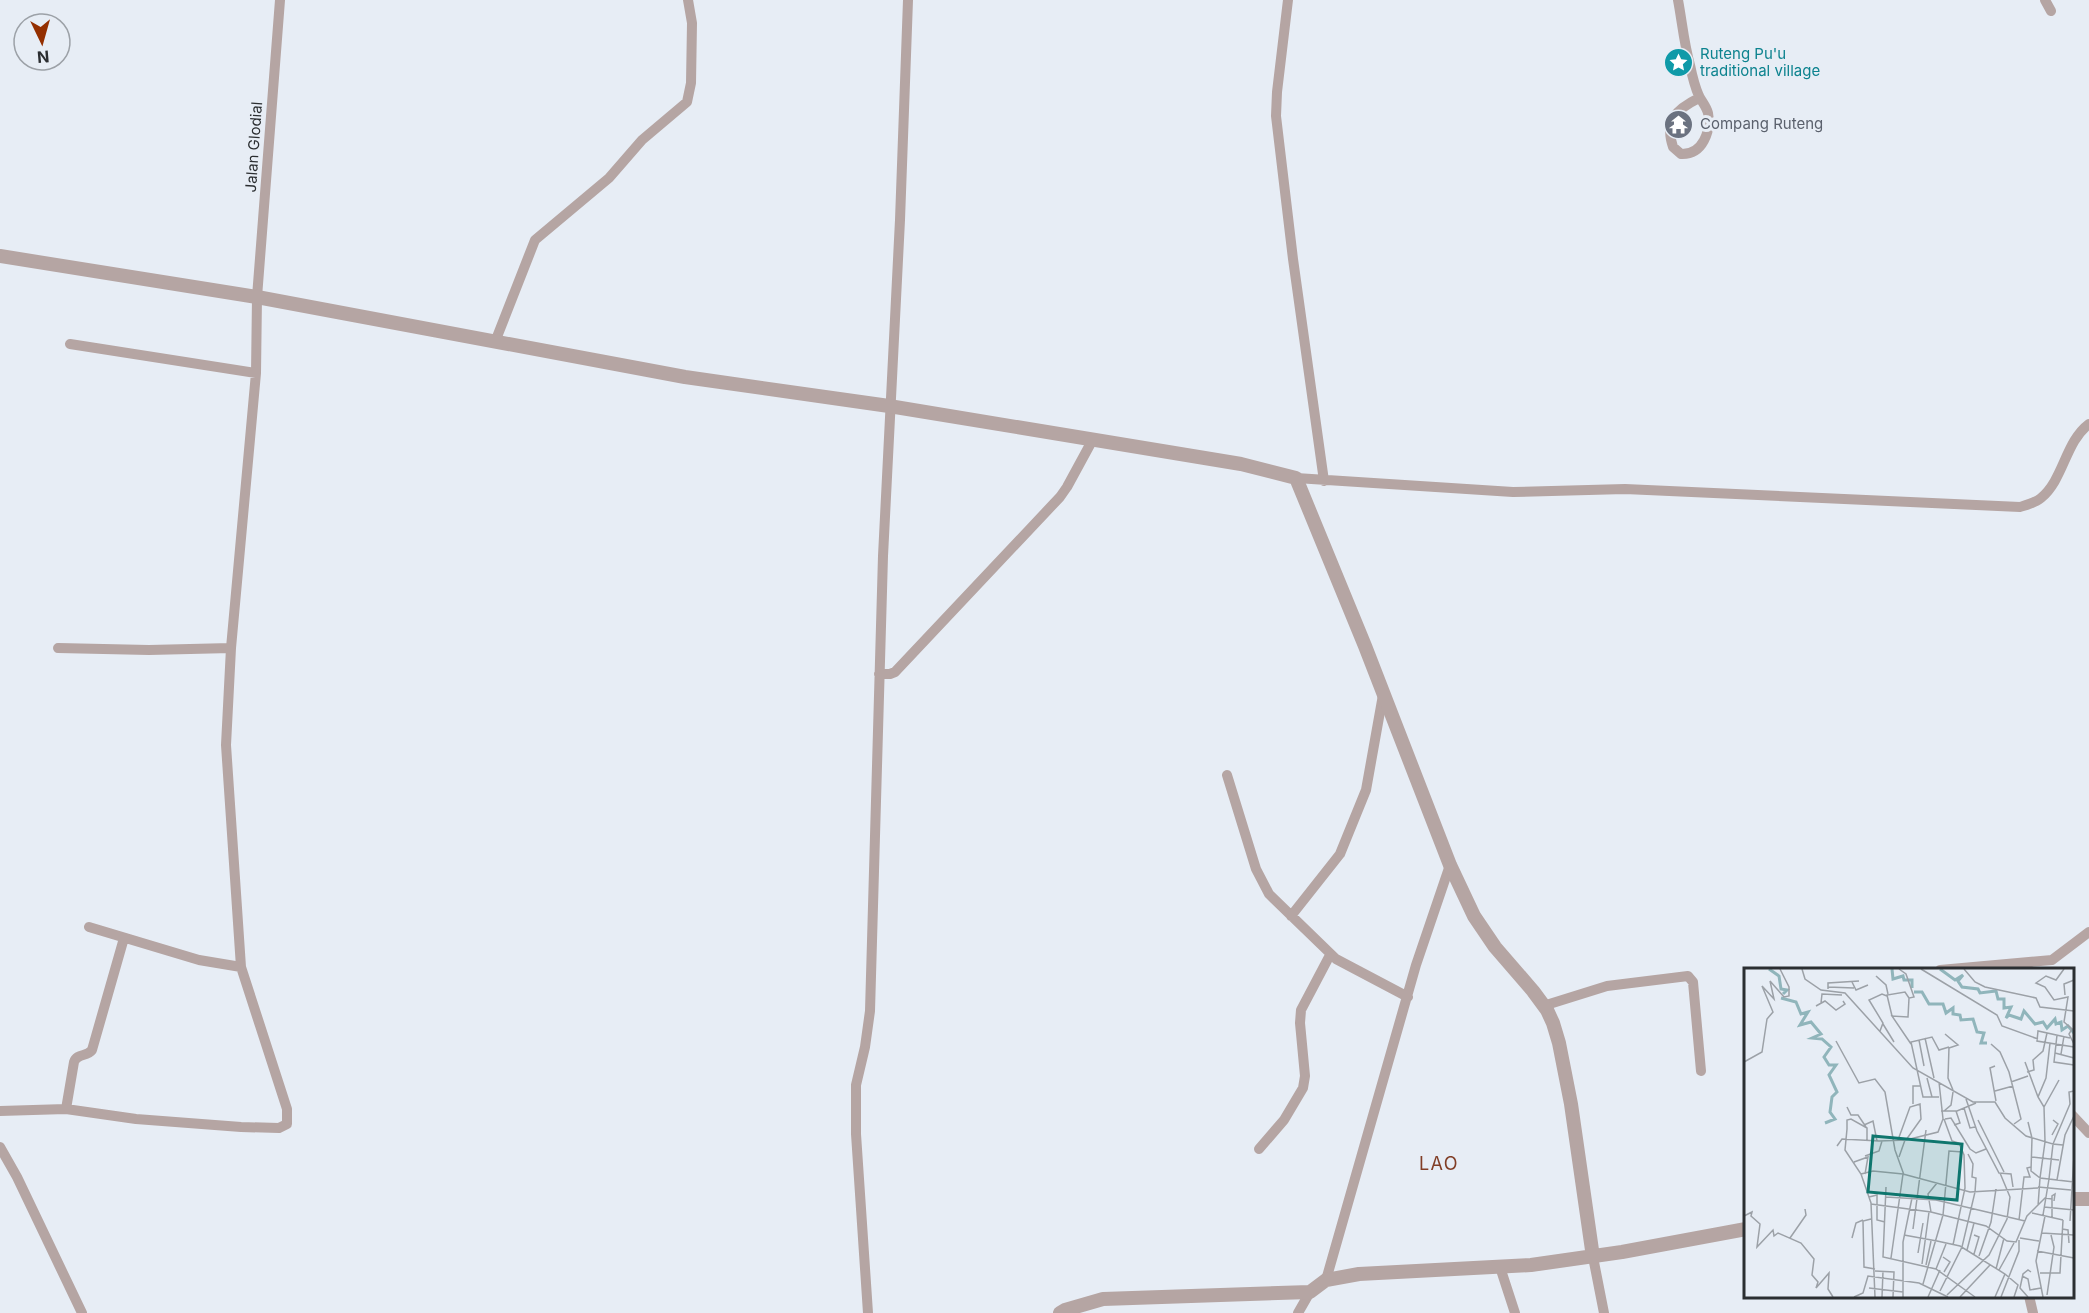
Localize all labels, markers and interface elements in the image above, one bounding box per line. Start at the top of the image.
north arrow [12,12,72,72]
place label: Ruteng Pu'u traditional village [1700,44,1820,80]
text: N [36,46,50,67]
place icon: Ruteng Pu'u traditional village [1663,47,1695,79]
street label: Jalan Glodial [241,101,266,193]
temple icon: Compang Ruteng [1663,108,1695,140]
place label: Compang Ruteng [1700,114,1823,133]
inset map [1744,968,2074,1298]
district label: LAO [1419,1153,1459,1174]

